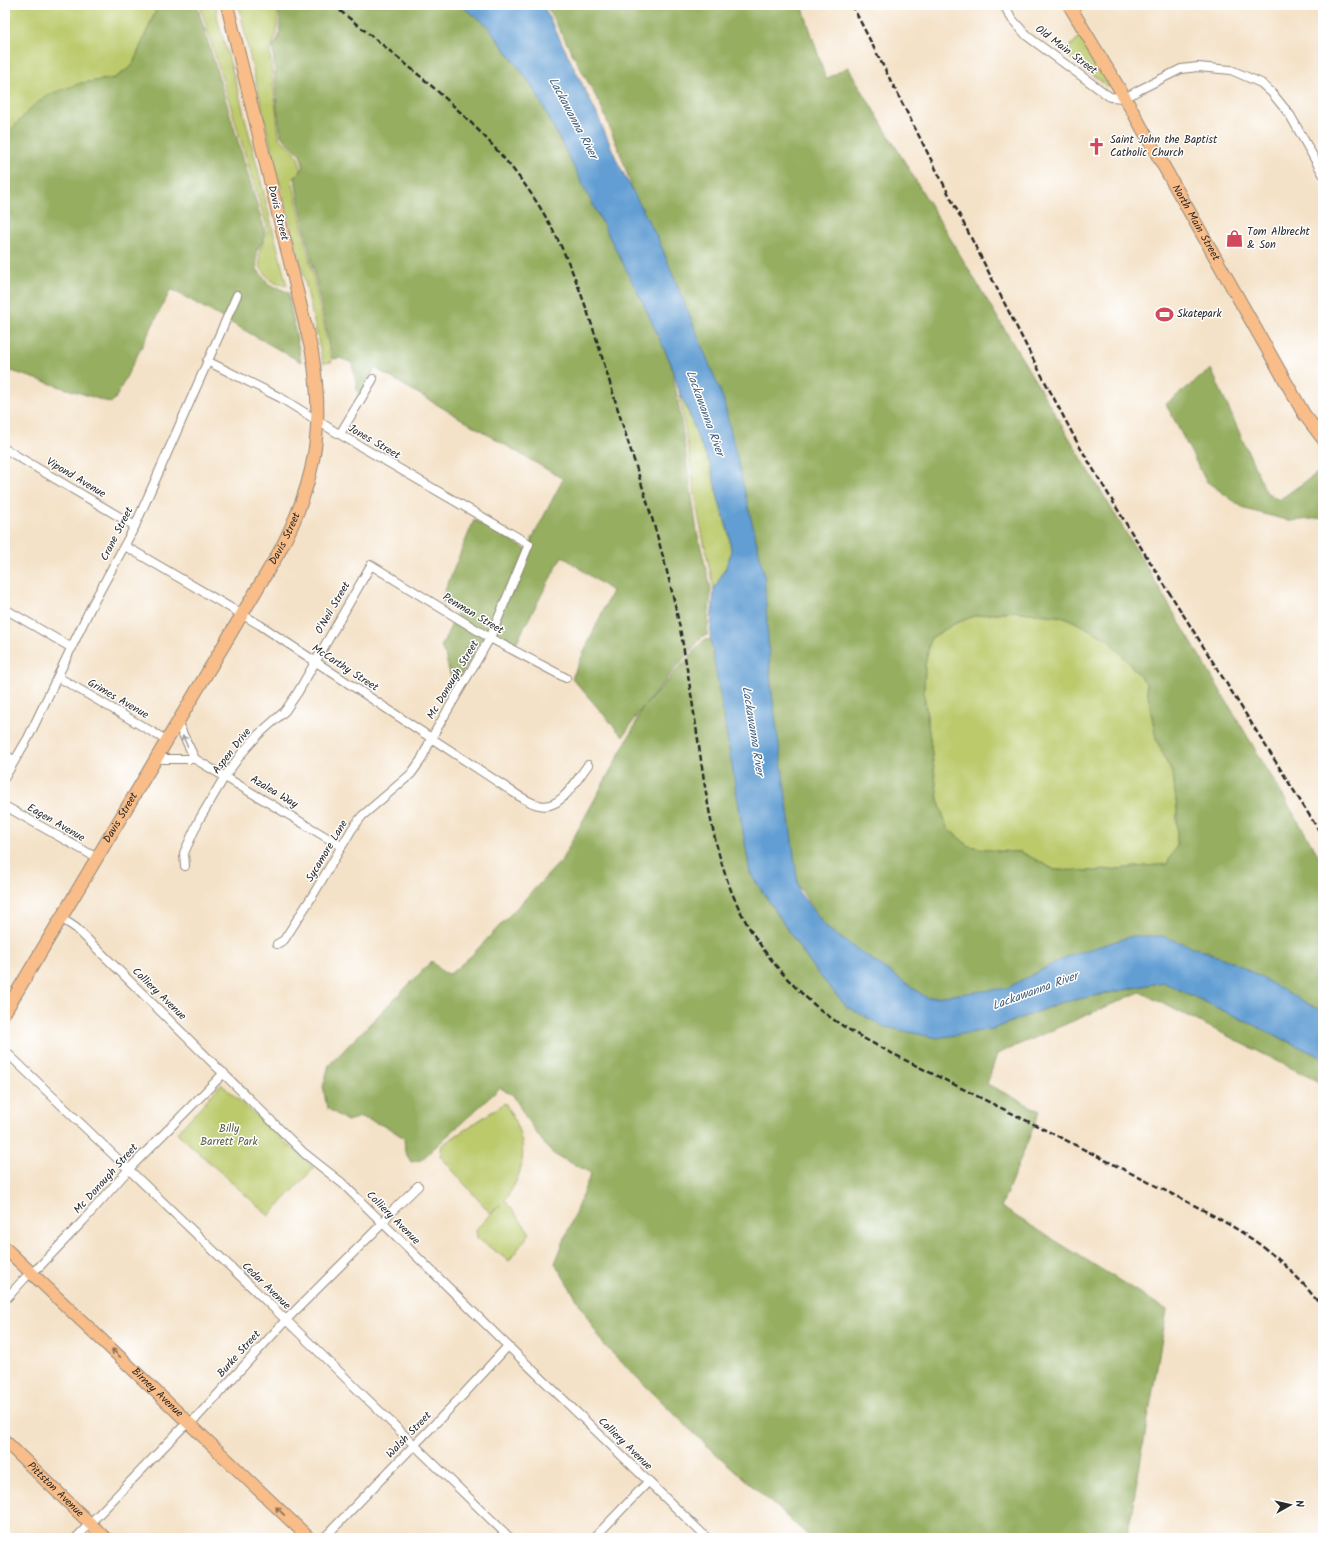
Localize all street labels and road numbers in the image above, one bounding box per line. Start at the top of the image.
street label: Old Main Street [1031,21,1102,80]
street label: North Main Street [1167,181,1225,265]
street label: Davis Street [262,183,294,243]
street label: Jones Street [344,420,404,465]
street label: Vipond Avenue [43,453,109,503]
street label: Crane Street [96,503,139,564]
street label: Davis Street [264,509,306,568]
street label: O'Neil Street [311,578,356,638]
street label: Penman Street [439,589,508,640]
street label: Mc Donough Street [422,636,484,723]
street label: McCarthy Street [308,640,383,697]
street label: Grimes Avenue [84,674,152,724]
street label: Aspen Drive [208,724,256,778]
street label: Azalea Way [247,771,302,814]
street label: Davis Street [98,788,143,847]
street label: Eagen Avenue [24,799,88,847]
street label: Sycamore Lane [301,816,353,886]
street label: Colliery Avenue [128,963,191,1025]
street label: Mc Donough Street [69,1139,143,1218]
street label: Colliery Avenue [362,1187,424,1249]
street label: Cedar Avenue [237,1258,295,1314]
street label: Burke Street [213,1326,266,1382]
street label: Birney Avenue [127,1363,187,1422]
street label: Walsh Street [382,1407,437,1463]
street label: Colliery Avenue [594,1413,657,1475]
street label: Pittston Avenue [22,1458,88,1522]

